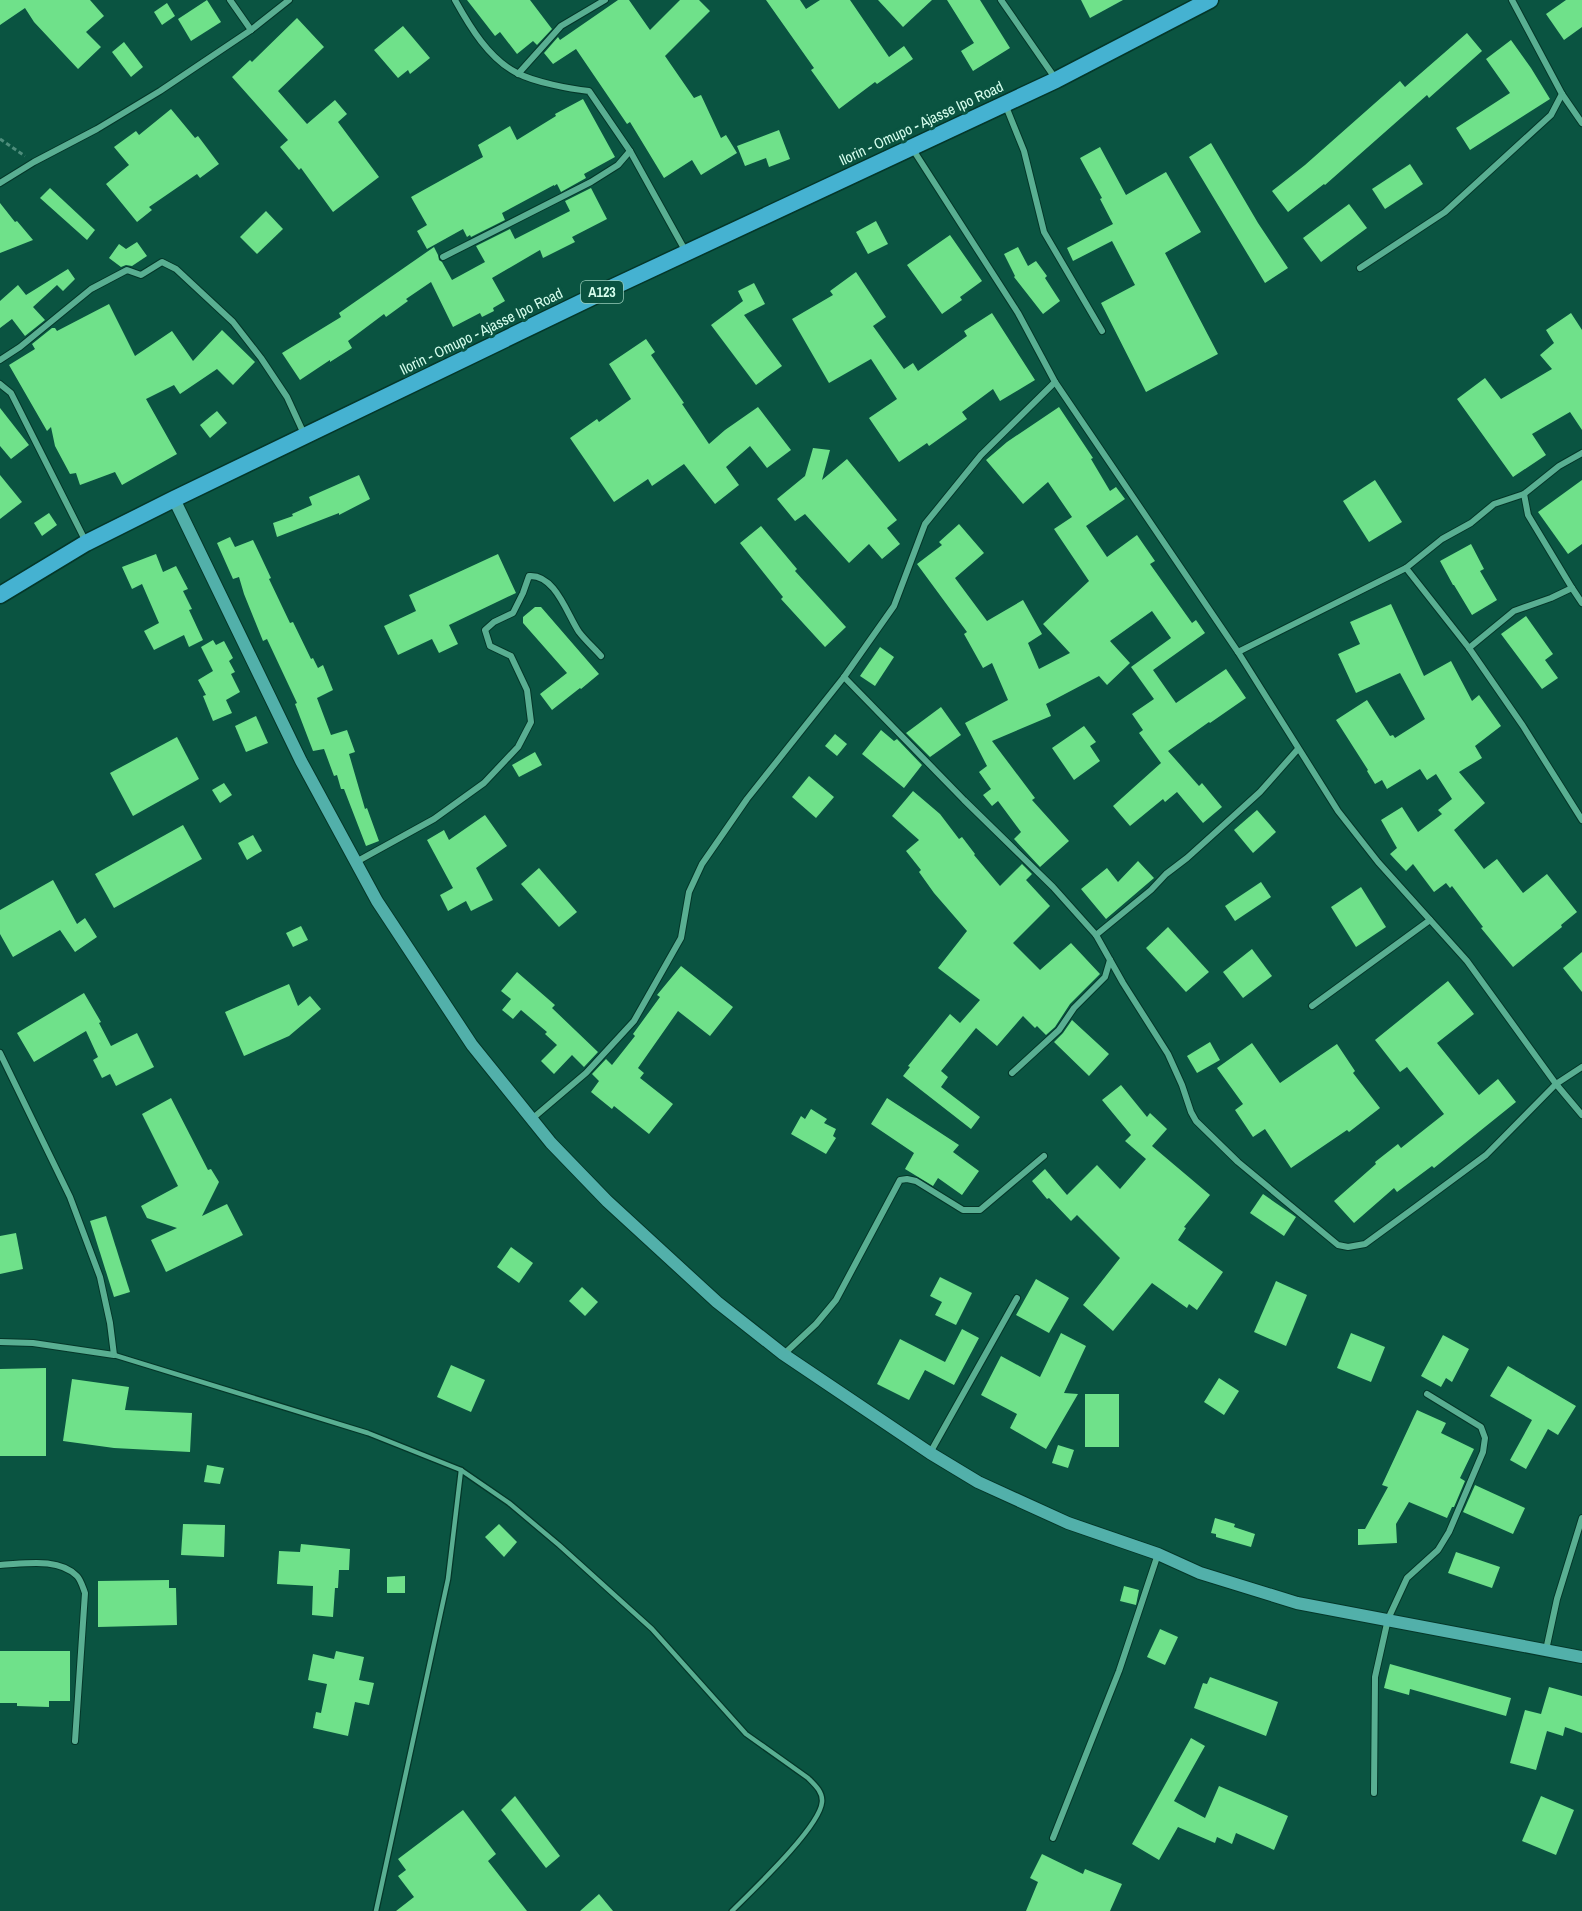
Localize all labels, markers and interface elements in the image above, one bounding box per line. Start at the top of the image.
street label: Ilorin - Omupo - Ajasse Ipo Road [835,76,1007,170]
road number: A123 [581,281,623,303]
street label: Ilorin - Omupo - Ajasse Ipo Road [396,282,566,380]

